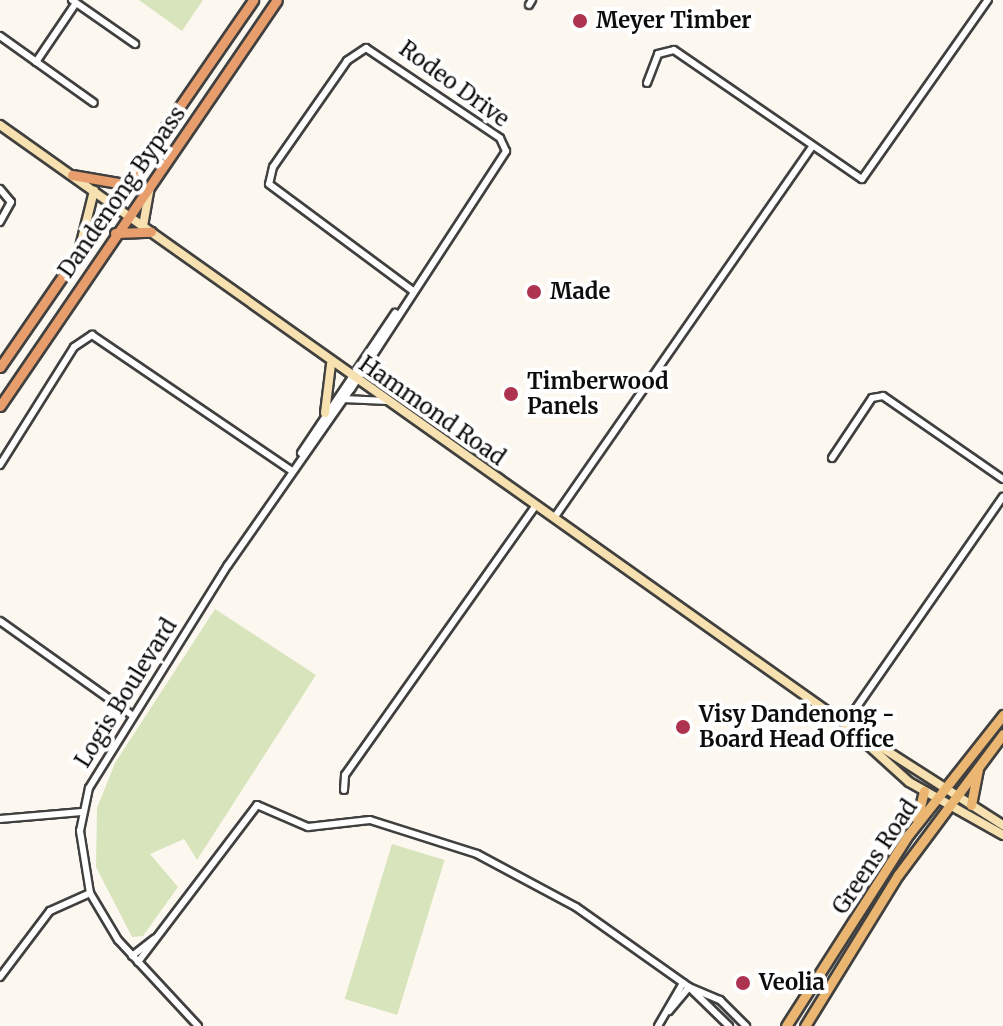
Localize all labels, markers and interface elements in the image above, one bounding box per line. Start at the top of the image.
place label: Meyer Timber [596,8,751,34]
marker: Meyer Timber [571,12,589,30]
street label: Rodeo Drive [394,35,514,133]
street label: Dandenong Bypass [53,101,191,283]
place label: Made [550,279,610,305]
marker: Made [525,283,543,301]
street label: Hammond Road [354,351,510,471]
place label: Timberwood Panels [527,368,669,420]
marker: Timberwood Panels [502,385,520,403]
street label: Logis Boulevard [70,614,182,772]
place label: Visy Dandenong - Board Head Office [699,701,895,752]
marker: Visy Dandenong - Board Head Office [674,718,692,736]
street label: Greens Road [827,795,923,919]
place label: Veolia [759,970,825,996]
marker: Veolia [734,974,752,992]

